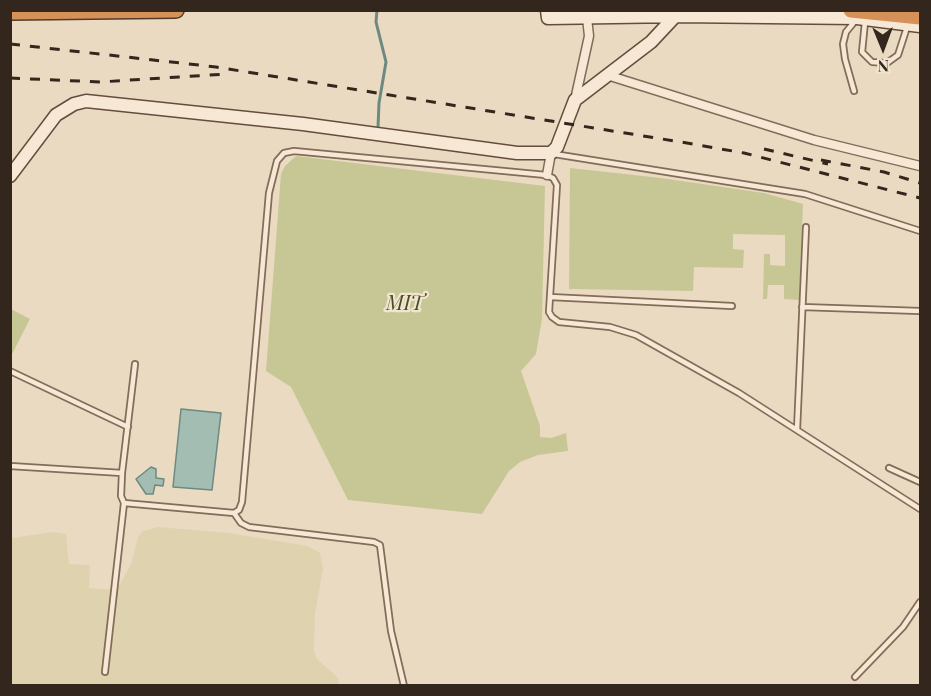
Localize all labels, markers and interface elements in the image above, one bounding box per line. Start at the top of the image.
north arrow [853,18,913,78]
text: N [877,56,889,77]
park label: MIT [386,292,424,316]

